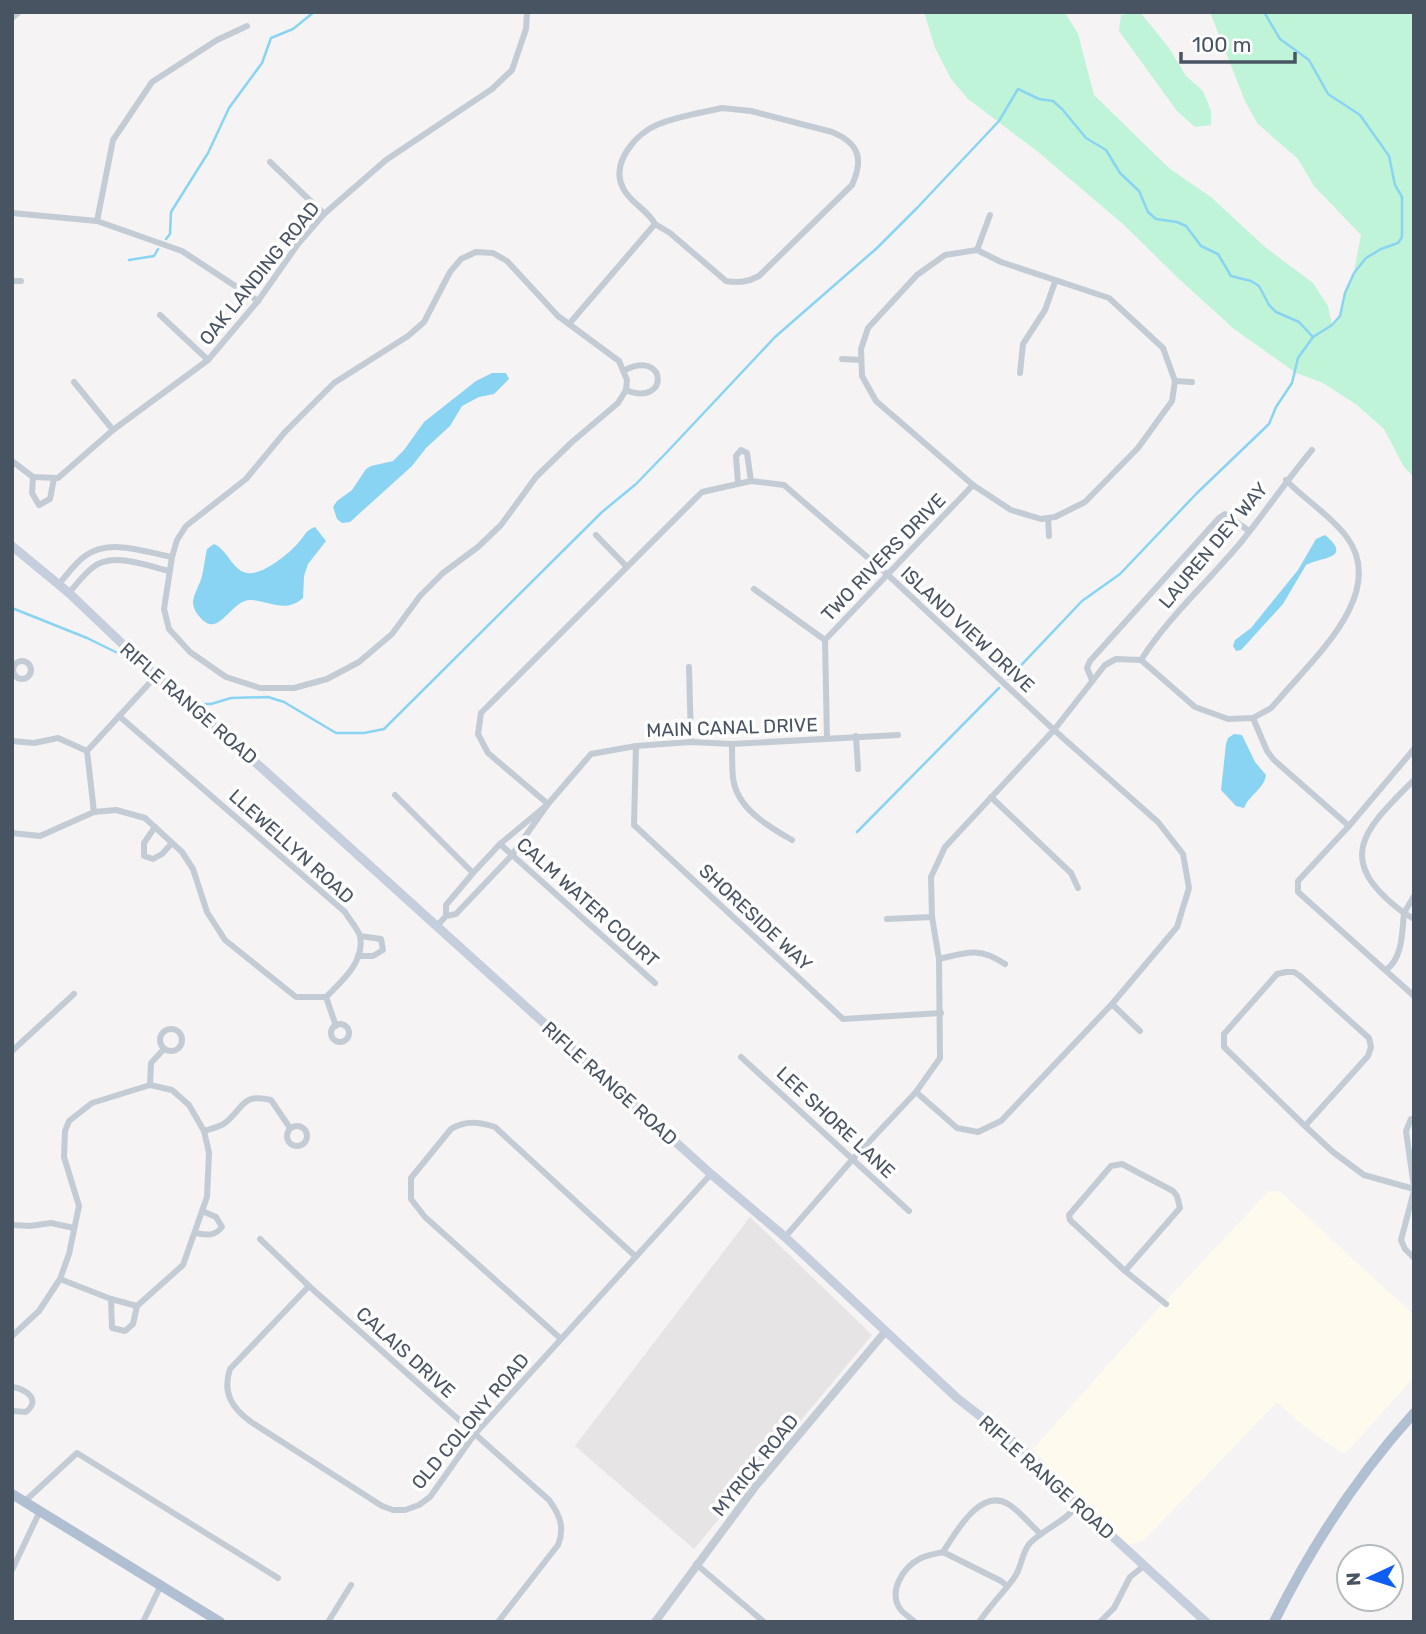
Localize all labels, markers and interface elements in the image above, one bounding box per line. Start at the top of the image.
scale bar [1181,21,1295,65]
text: 100 m [1192,32,1251,57]
street label: OAK LANDING ROAD [195,197,324,350]
street label: LAUREN DEY WAY [1154,478,1273,613]
street label: TWO RIVERS DRIVE [816,489,950,626]
street label: ISLAND VIEW DRIVE [896,562,1039,697]
street label: RIFLE RANGE ROAD [115,638,262,769]
street label: MAIN CANAL DRIVE [646,713,818,742]
street label: LLEWELLYN ROAD [225,784,359,908]
street label: CALM WATER COURT [512,833,663,972]
street label: SHORESIDE WAY [694,859,817,976]
street label: RIFLE RANGE ROAD [537,1017,682,1150]
street label: LEE SHORE LANE [772,1062,900,1183]
street label: CALAIS DRIVE [352,1302,460,1403]
street label: OLD COLONY ROAD [407,1349,534,1494]
street label: MYRICK ROAD [707,1410,803,1521]
street label: RIFLE RANGE ROAD [974,1411,1119,1544]
north arrow [1335,1543,1405,1613]
text: N [1342,1572,1365,1587]

